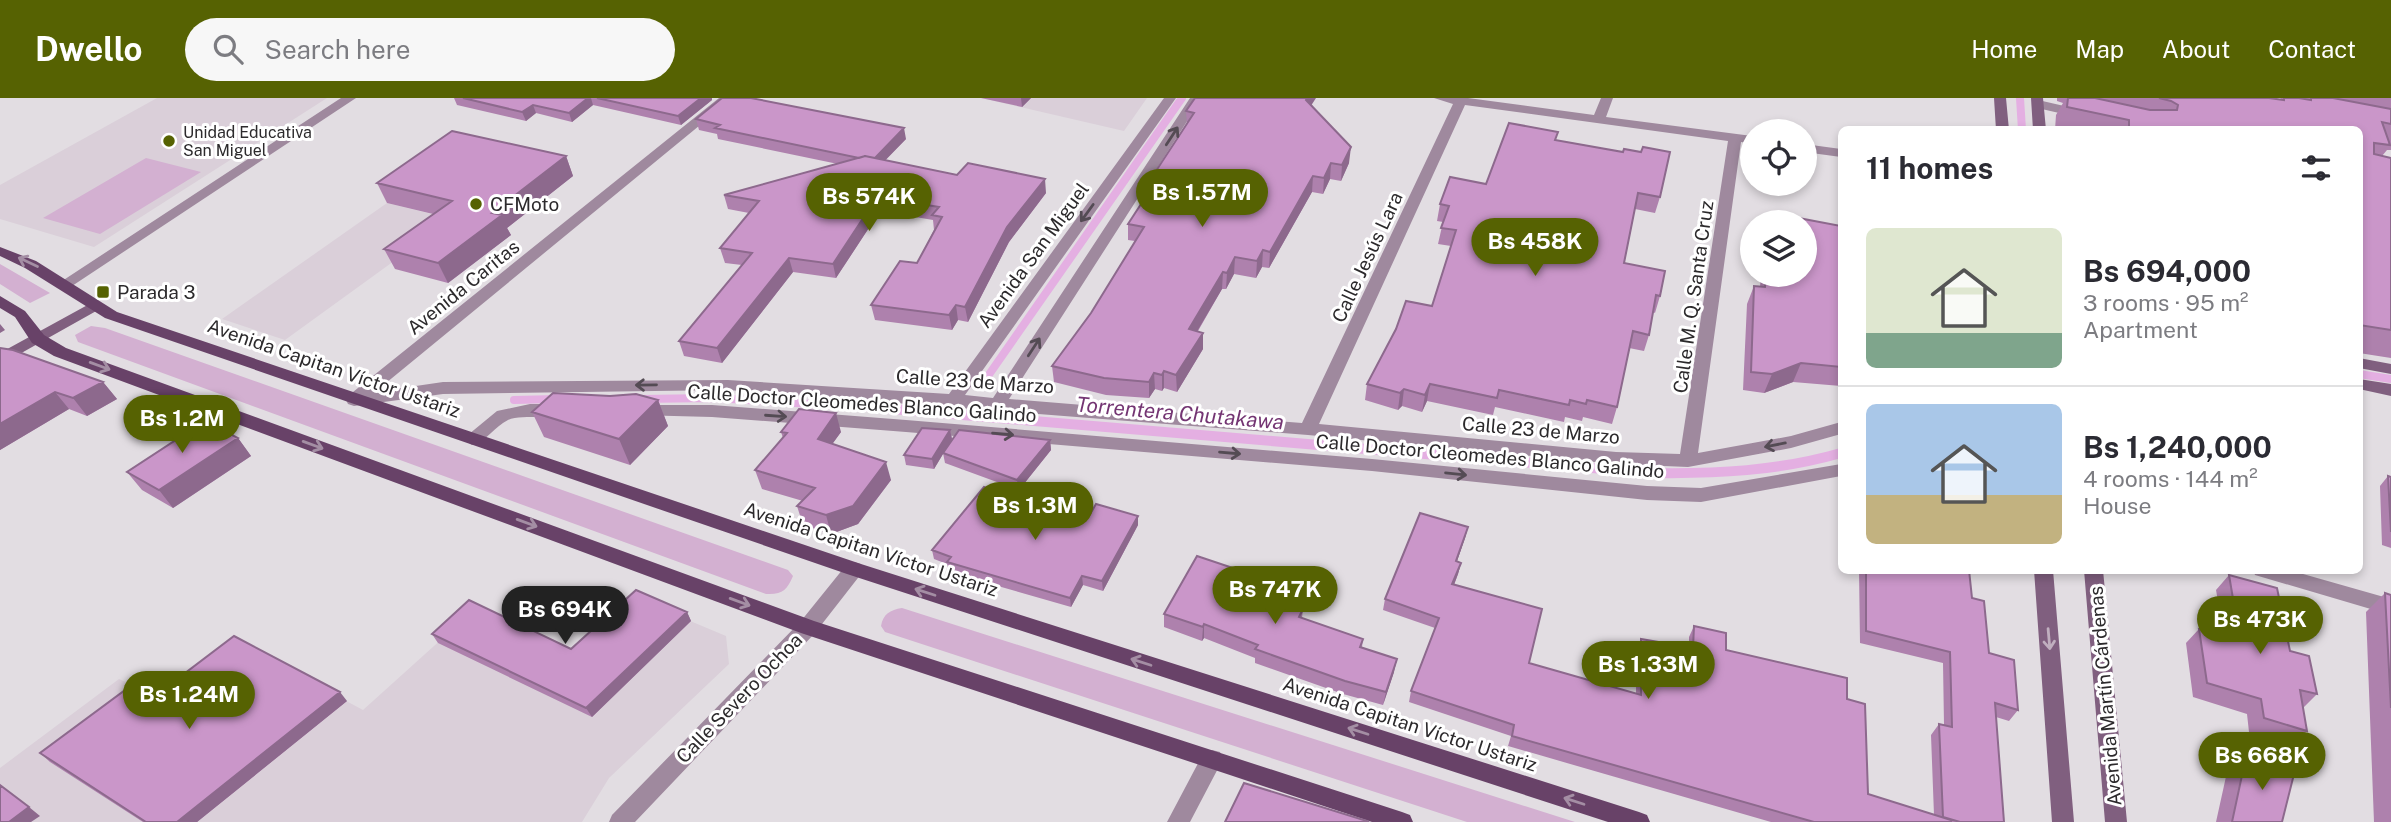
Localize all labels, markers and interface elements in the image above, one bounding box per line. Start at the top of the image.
search box [185,18,675,81]
text: Dwello [35,30,143,68]
icon: search [209,30,247,68]
text: Search here [265,34,411,65]
text: Home [1971,35,2037,63]
text: Map [2075,35,2124,63]
text: About [2162,35,2230,63]
text: Contact [2268,35,2356,63]
map controls [1740,119,1817,287]
button: locate [1740,119,1817,196]
place label: Unidad Educativa San Miguel [183,123,312,160]
one-way arrow [1165,126,1179,146]
marker: Unidad Educativa San Miguel [161,133,177,149]
icon: filters [2297,149,2335,187]
text: 11 homes [1866,150,1993,186]
pin: Bs 1.57M [1130,170,1274,229]
pin: Bs 574K [804,174,934,233]
street label: Avenida San Miguel [973,178,1093,332]
text: Bs 1.57M [1152,178,1252,205]
text: Bs 574K [822,182,916,209]
street label: Calle Jesús Lara [1327,188,1407,326]
place label: CFMoto [490,193,559,215]
marker: CFMoto [468,196,484,212]
street label: Calle M. Q. Santa Cruz [1669,199,1717,395]
one-way arrow [1080,203,1094,222]
button: layers [1740,210,1817,287]
pin: Bs 458K [1470,218,1600,278]
text: Bs 458K [1487,227,1583,254]
street label: Avenida Caritas [403,235,523,339]
text: Bs 694,000 [2083,253,2251,289]
one-way arrow [18,255,39,268]
icon: home [1922,256,2006,340]
place label: Parada 3 [117,281,195,303]
marker: Parada 3 [95,284,111,300]
text: 3 rooms · 95 m² [2083,289,2249,316]
street label: Avenida Capitan Víctor Ustariz [205,314,463,422]
text: Apartment [2083,316,2198,343]
one-way arrow [1028,337,1042,357]
one-way arrow [88,361,110,374]
street label: Calle 23 de Marzo [895,365,1055,397]
one-way arrow [634,379,657,392]
street label: Calle Doctor Cleomedes Blanco Galindo [687,380,1037,426]
water label: Torrentera Chutakawa [1075,391,1285,435]
pin: Bs 1.2M [117,396,247,455]
text: Bs 1.2M [139,404,225,431]
one-way arrow [764,410,787,423]
street label: Calle 23 de Marzo [1461,412,1621,448]
one-way arrow [991,428,1014,441]
text: Bs 1,240,000 [2083,429,2272,465]
street label: Calle Doctor Cleomedes Blanco Galindo [1315,430,1665,482]
icon: home [1922,432,2006,516]
one-way arrow [1764,439,1787,452]
one-way arrow [302,440,324,452]
one-way arrow [1218,447,1240,460]
text: 4 rooms · 144 m² [2083,465,2258,492]
one-way arrow [1444,468,1467,481]
pin: Bs 1.3M [970,482,1100,542]
text: Bs 1.3M [992,491,1078,518]
text: House [2083,492,2151,519]
street label: Avenida Capitan Víctor Ustariz [741,497,1001,601]
one-way arrow [515,518,537,530]
pin: Bs 747K [1210,566,1340,626]
text: Bs 747K [1229,575,1321,602]
one-way arrow [914,585,936,597]
street label: Avenida Martín Cárdenas [2084,585,2126,807]
pin: Bs 694K [500,587,630,646]
text: Bs 694K [518,595,612,622]
one-way arrow [729,596,751,609]
pin: Bs 473K [2195,596,2325,656]
text: Bs 473K [2213,605,2307,632]
one-way arrow [2043,627,2056,649]
street label: Calle Severo Ochoa [672,629,806,767]
pin: Bs 1.33M [1576,642,1720,701]
text: Bs 1.33M [1598,650,1698,677]
one-way arrow [1131,654,1153,667]
pin: Bs 1.24M [117,672,261,731]
street label: Avenida Capitan Víctor Ustariz [1280,672,1540,776]
text: Bs 1.24M [139,680,239,707]
one-way arrow [1347,724,1369,737]
pin: Bs 668K [2197,732,2327,792]
text: Bs 668K [2214,741,2310,768]
one-way arrow [1564,794,1586,806]

